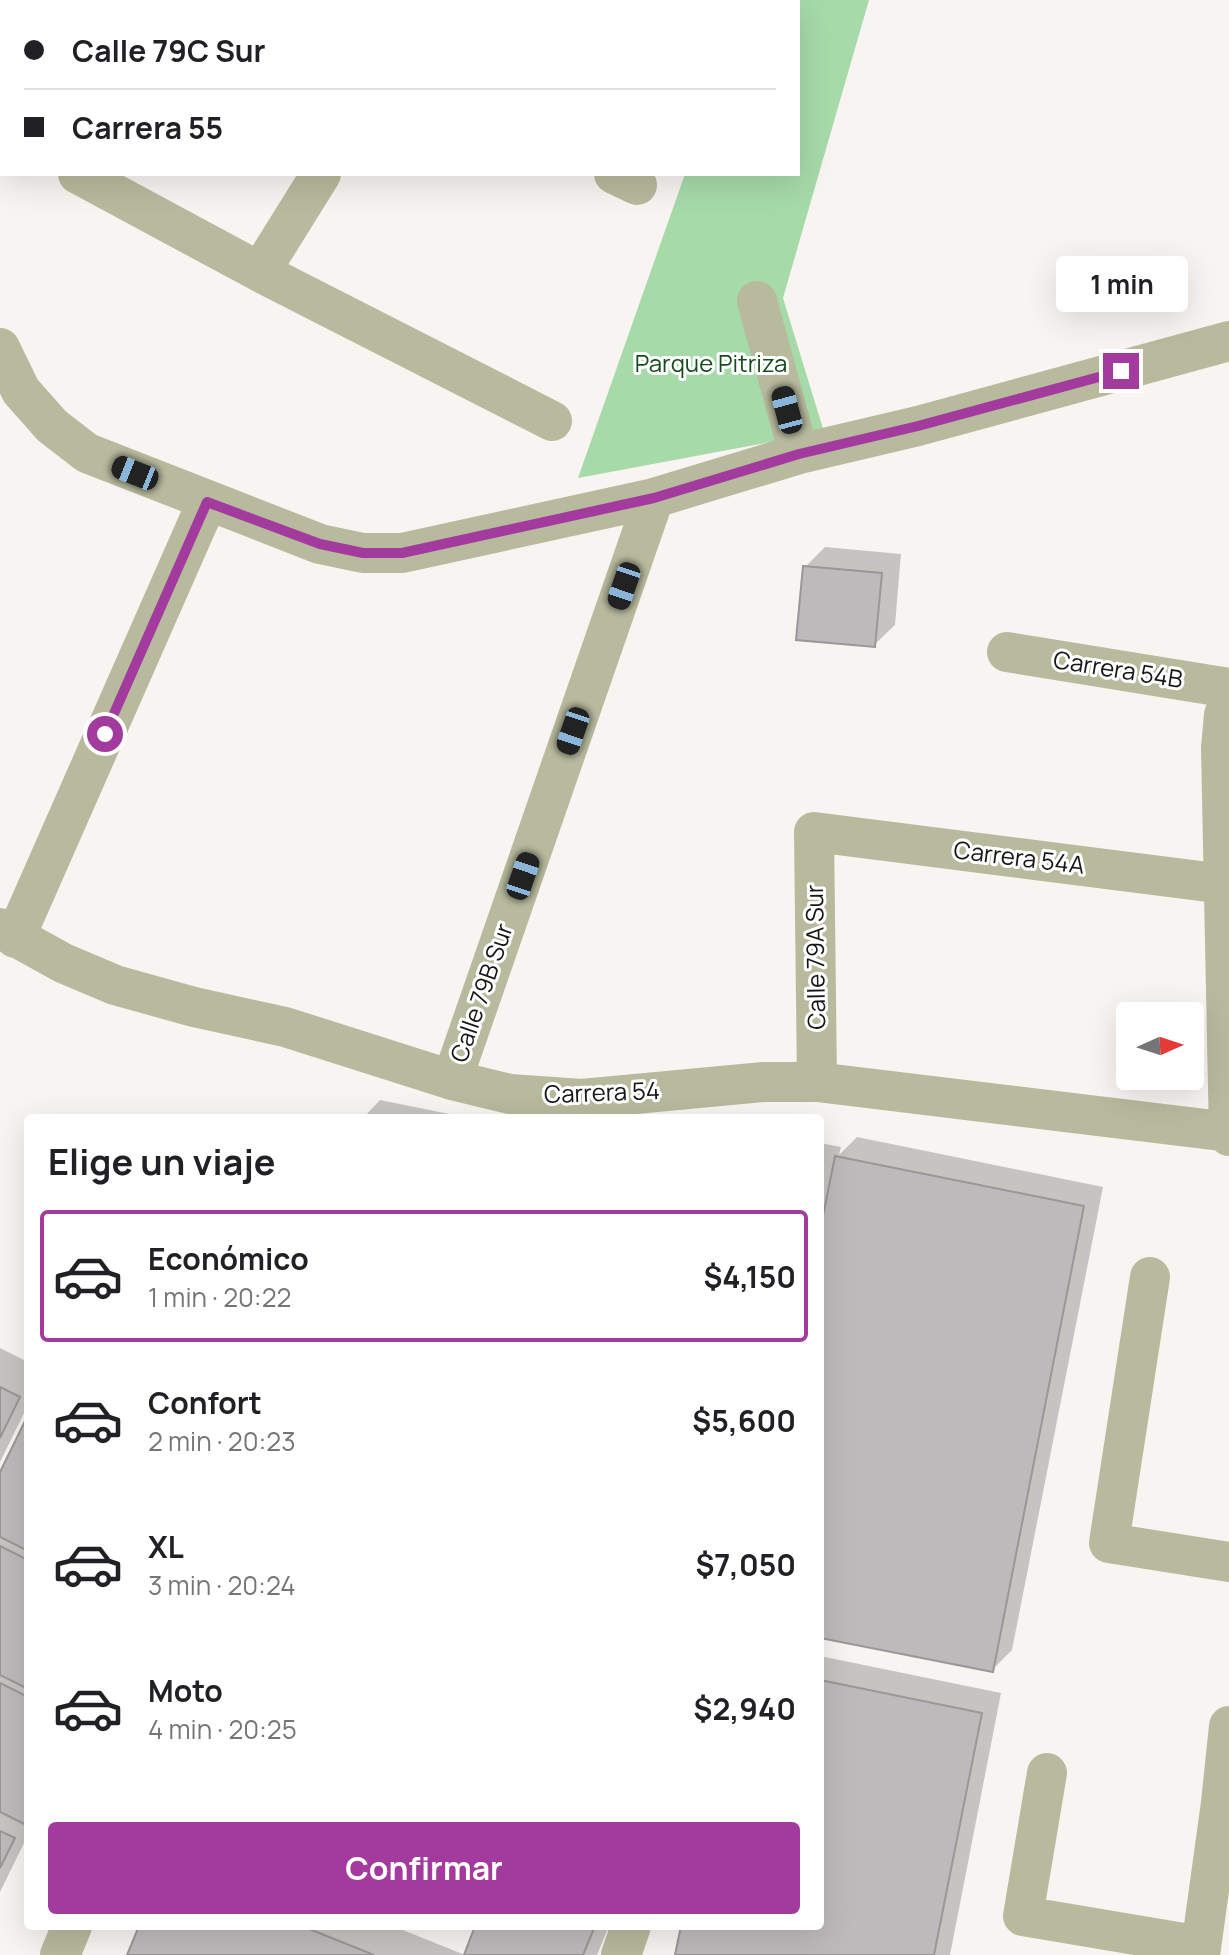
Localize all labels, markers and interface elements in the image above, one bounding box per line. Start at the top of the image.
text: Calle 79C Sur [72,30,266,71]
text: Carrera 55 [72,107,223,148]
callout: 1 min [1055,255,1187,311]
text: 1 min [1090,266,1154,302]
park label: Parque Pitriza [635,346,787,379]
route end [1103,353,1139,389]
car [769,384,805,436]
car [108,453,162,493]
car [605,559,643,613]
street label: Carrera 54B [1051,642,1185,695]
car [554,704,592,758]
route start [87,716,123,752]
street label: Carrera 54A [952,832,1086,881]
car [504,849,542,903]
street label: Calle 79A Sur [797,884,832,1030]
street label: Calle 79B Sur [441,918,520,1066]
north arrow [1116,1002,1204,1090]
map controls [1116,1002,1204,1090]
street label: Carrera 54 [543,1073,660,1110]
text: Elige un viaje [48,1137,275,1186]
text: Económico [148,1238,309,1279]
icon: car [52,1240,124,1312]
text: $4,150 [704,1256,796,1297]
text: 1 min · 20:22 [148,1279,291,1315]
text: Confort [148,1382,262,1423]
icon: car [52,1384,124,1456]
text: $5,600 [692,1400,796,1441]
text: 2 min · 20:23 [148,1423,296,1459]
text: XL [148,1526,184,1567]
icon: car [52,1528,124,1600]
text: $7,050 [695,1544,796,1585]
text: 3 min · 20:24 [148,1567,296,1603]
text: Moto [148,1670,223,1711]
icon: car [52,1672,124,1744]
text: $2,940 [694,1688,796,1729]
text: 4 min · 20:25 [148,1711,297,1747]
button: Confirmar [48,1822,800,1914]

